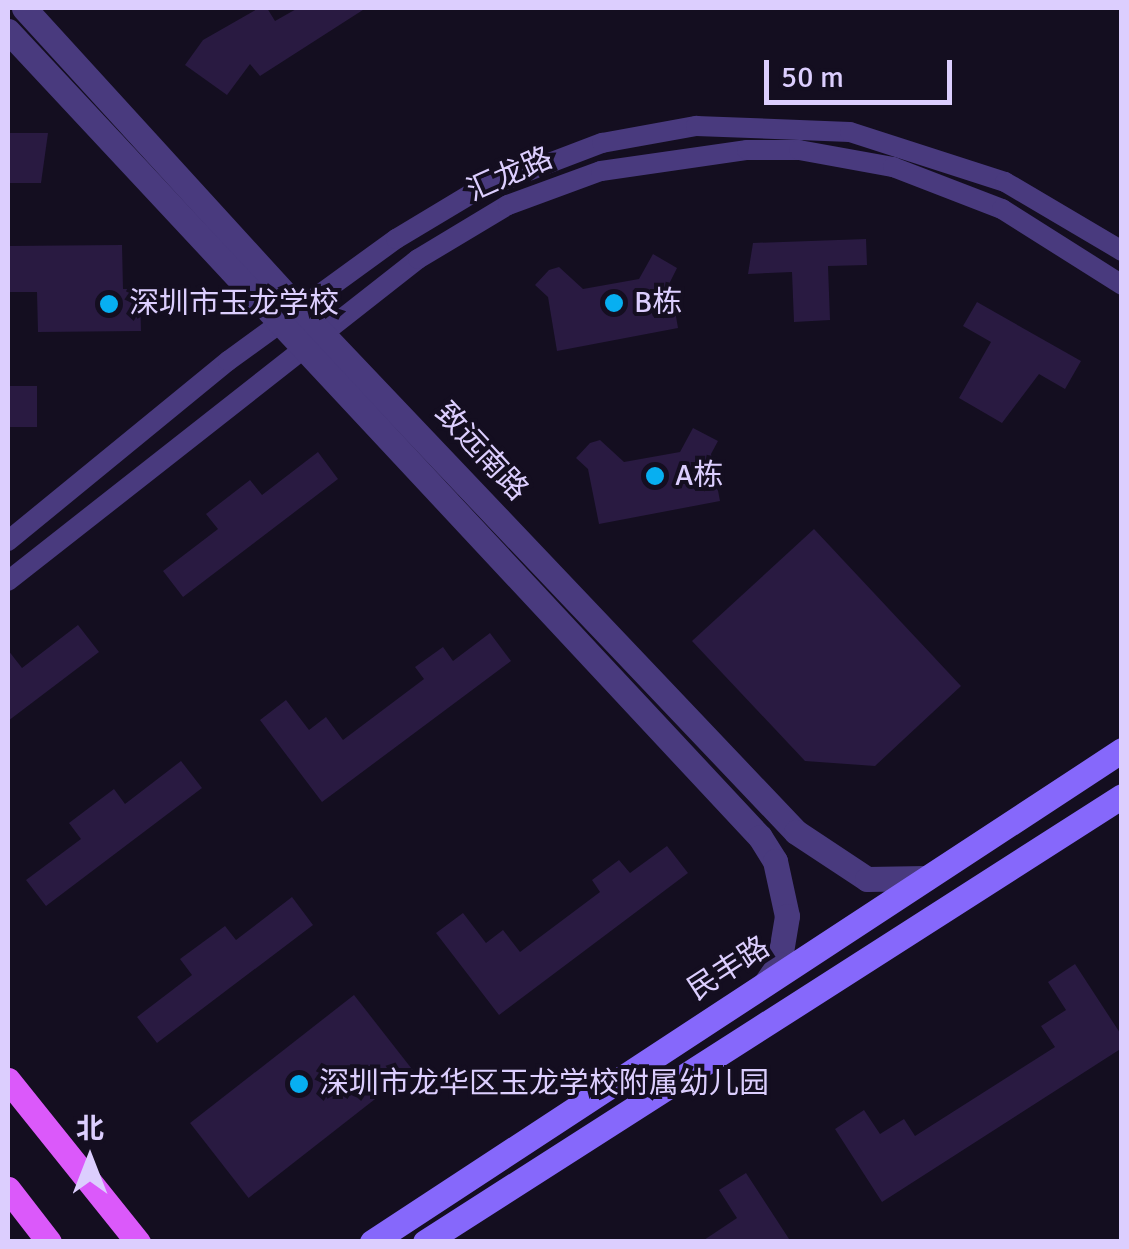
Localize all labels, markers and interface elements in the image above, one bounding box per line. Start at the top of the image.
scale bar [769,40,956,102]
text: 50 m [781,59,844,96]
street label: 汇龙路 [462,140,558,210]
place label: B栋 [634,285,682,321]
place label: 深圳市玉龙学校 [129,286,339,322]
marker: B栋 [603,292,625,314]
marker: 深圳市玉龙学校 [98,293,120,315]
street label: 致远南路 [427,396,535,508]
place label: A栋 [675,458,723,494]
marker: A栋 [644,465,666,487]
street label: 民丰路 [681,929,777,1009]
place label: 深圳市龙华区玉龙学校附属幼儿园 [319,1066,769,1102]
marker: 深圳市龙华区玉龙学校附属幼儿园 [288,1073,310,1095]
north arrow [40,1109,140,1209]
text: 北 [76,1112,104,1146]

